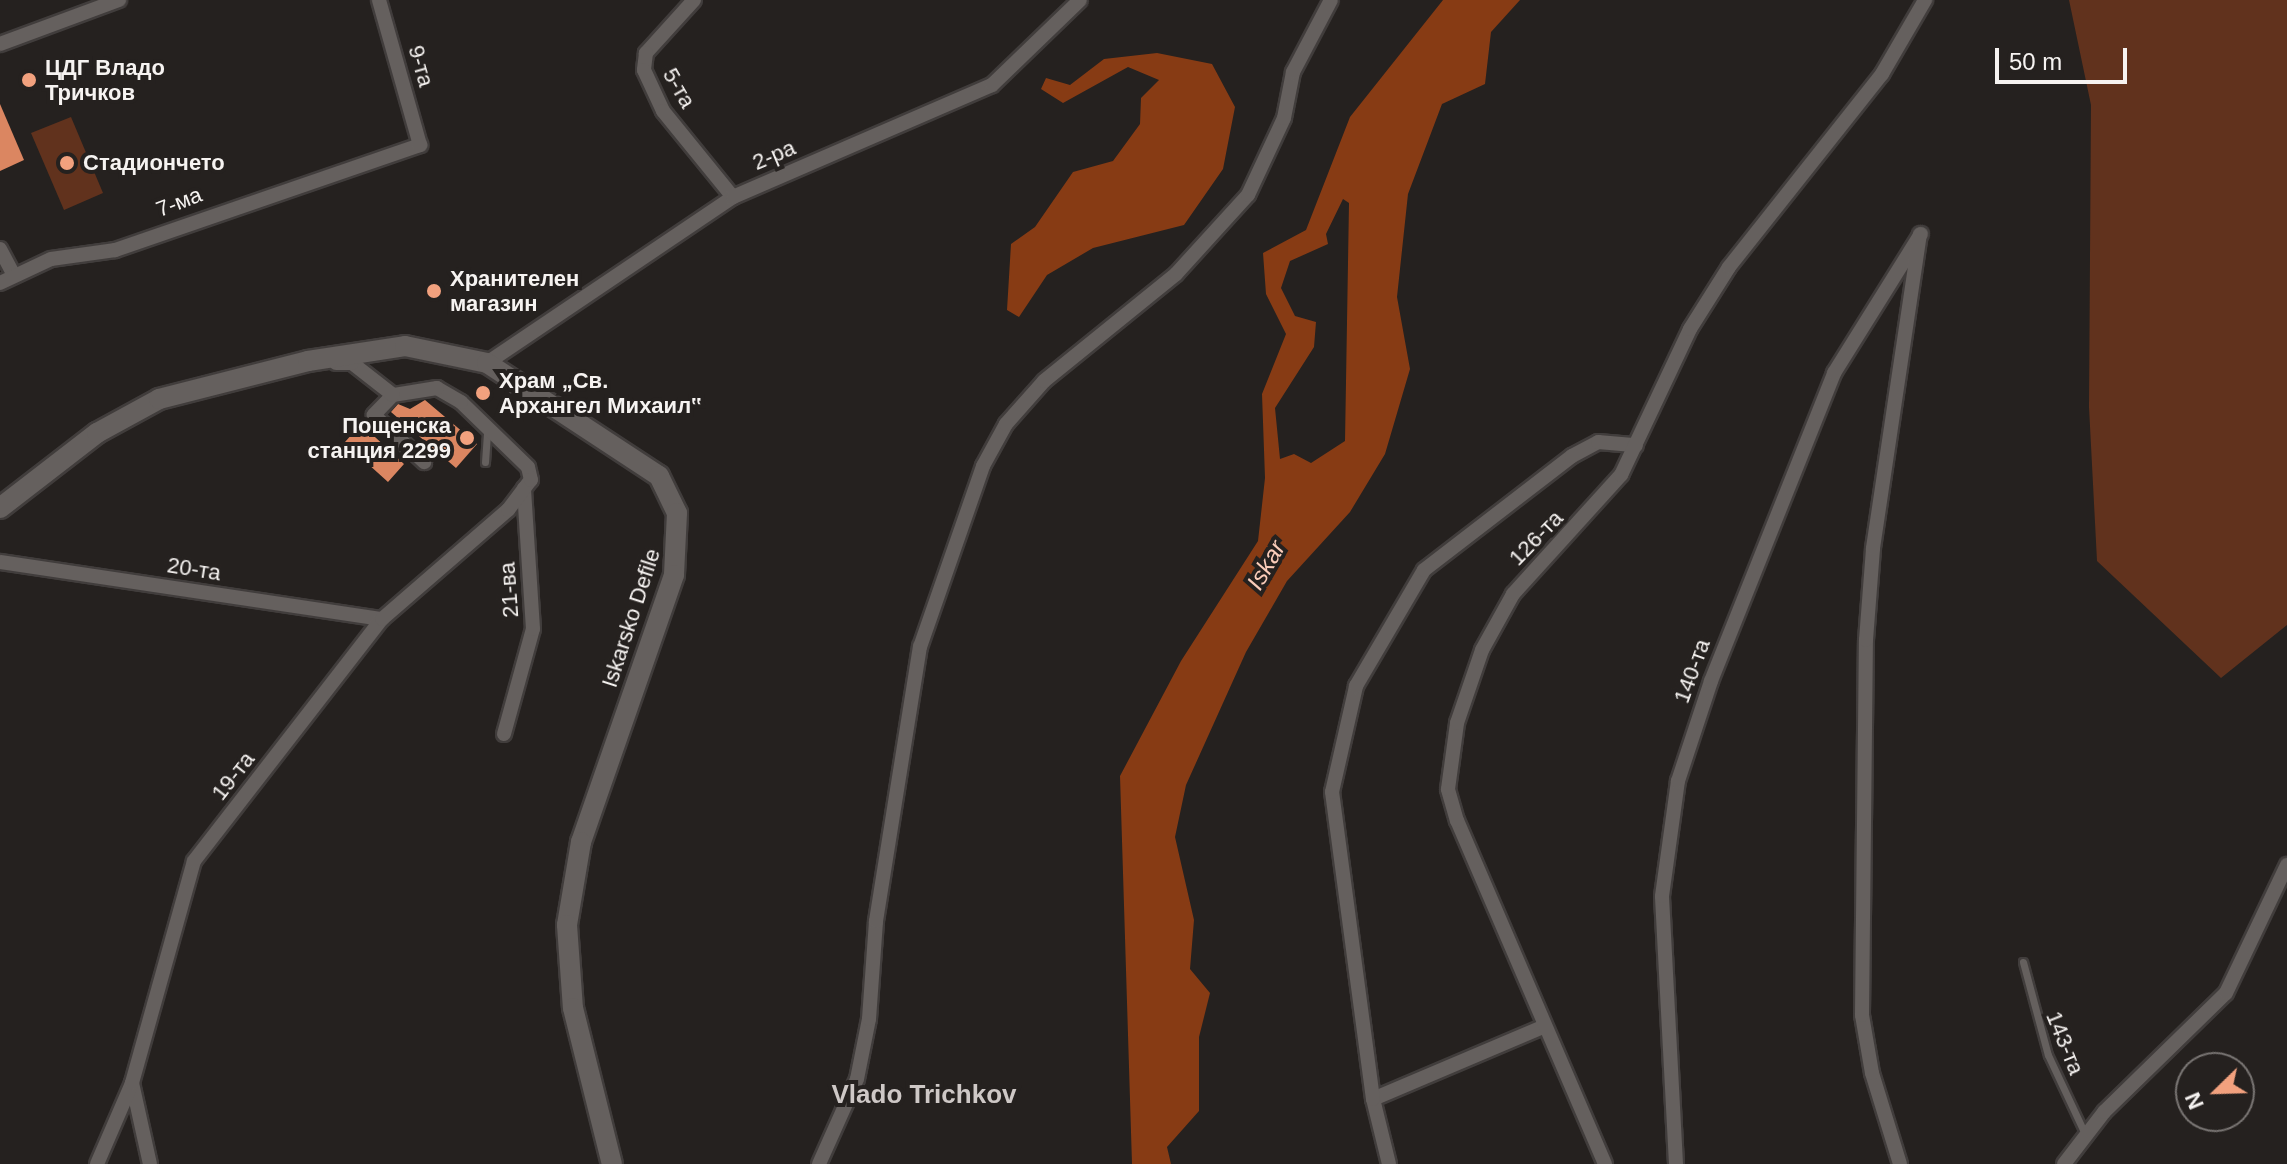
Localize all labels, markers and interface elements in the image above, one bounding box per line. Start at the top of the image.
scale bar [1999,32,2131,82]
street label: 9-та [403,42,439,90]
text: 50 m [2009,48,2062,75]
place label: ЦДГ Владо Тричков [45,54,165,106]
street label: 5-та [657,63,701,113]
marker: ЦДГ Владо Тричков [20,71,38,89]
street label: 2-ра [749,134,799,176]
place label: Стадиончето [83,150,225,176]
marker: Стадиончето [58,154,76,172]
street label: 7-ма [152,181,206,223]
place label: Хранителен магазин [450,265,579,316]
marker: Хранителен магазин [425,282,443,300]
place label: Храм „Св. Архангел Михаил‟ [499,367,702,418]
marker: Храм „Св. Архангел Михаил‟ [474,384,492,402]
place label: Пощенска станция 2299 [308,412,451,464]
marker: Пощенска станция 2299 [458,429,476,447]
street label: 126-та [1504,505,1568,571]
water label: Iskar [1241,535,1291,595]
street label: Iskarsko Defile [596,545,666,691]
street label: 20-та [165,552,223,586]
street label: 21-ва [494,561,524,619]
street label: 140-та [1668,635,1716,707]
street label: 19-та [206,747,260,805]
street label: 143-та [2040,1007,2090,1079]
north arrow [2175,1052,2255,1132]
district label: Vlado Trichkov [832,1079,1016,1111]
text: N [2180,1089,2209,1113]

